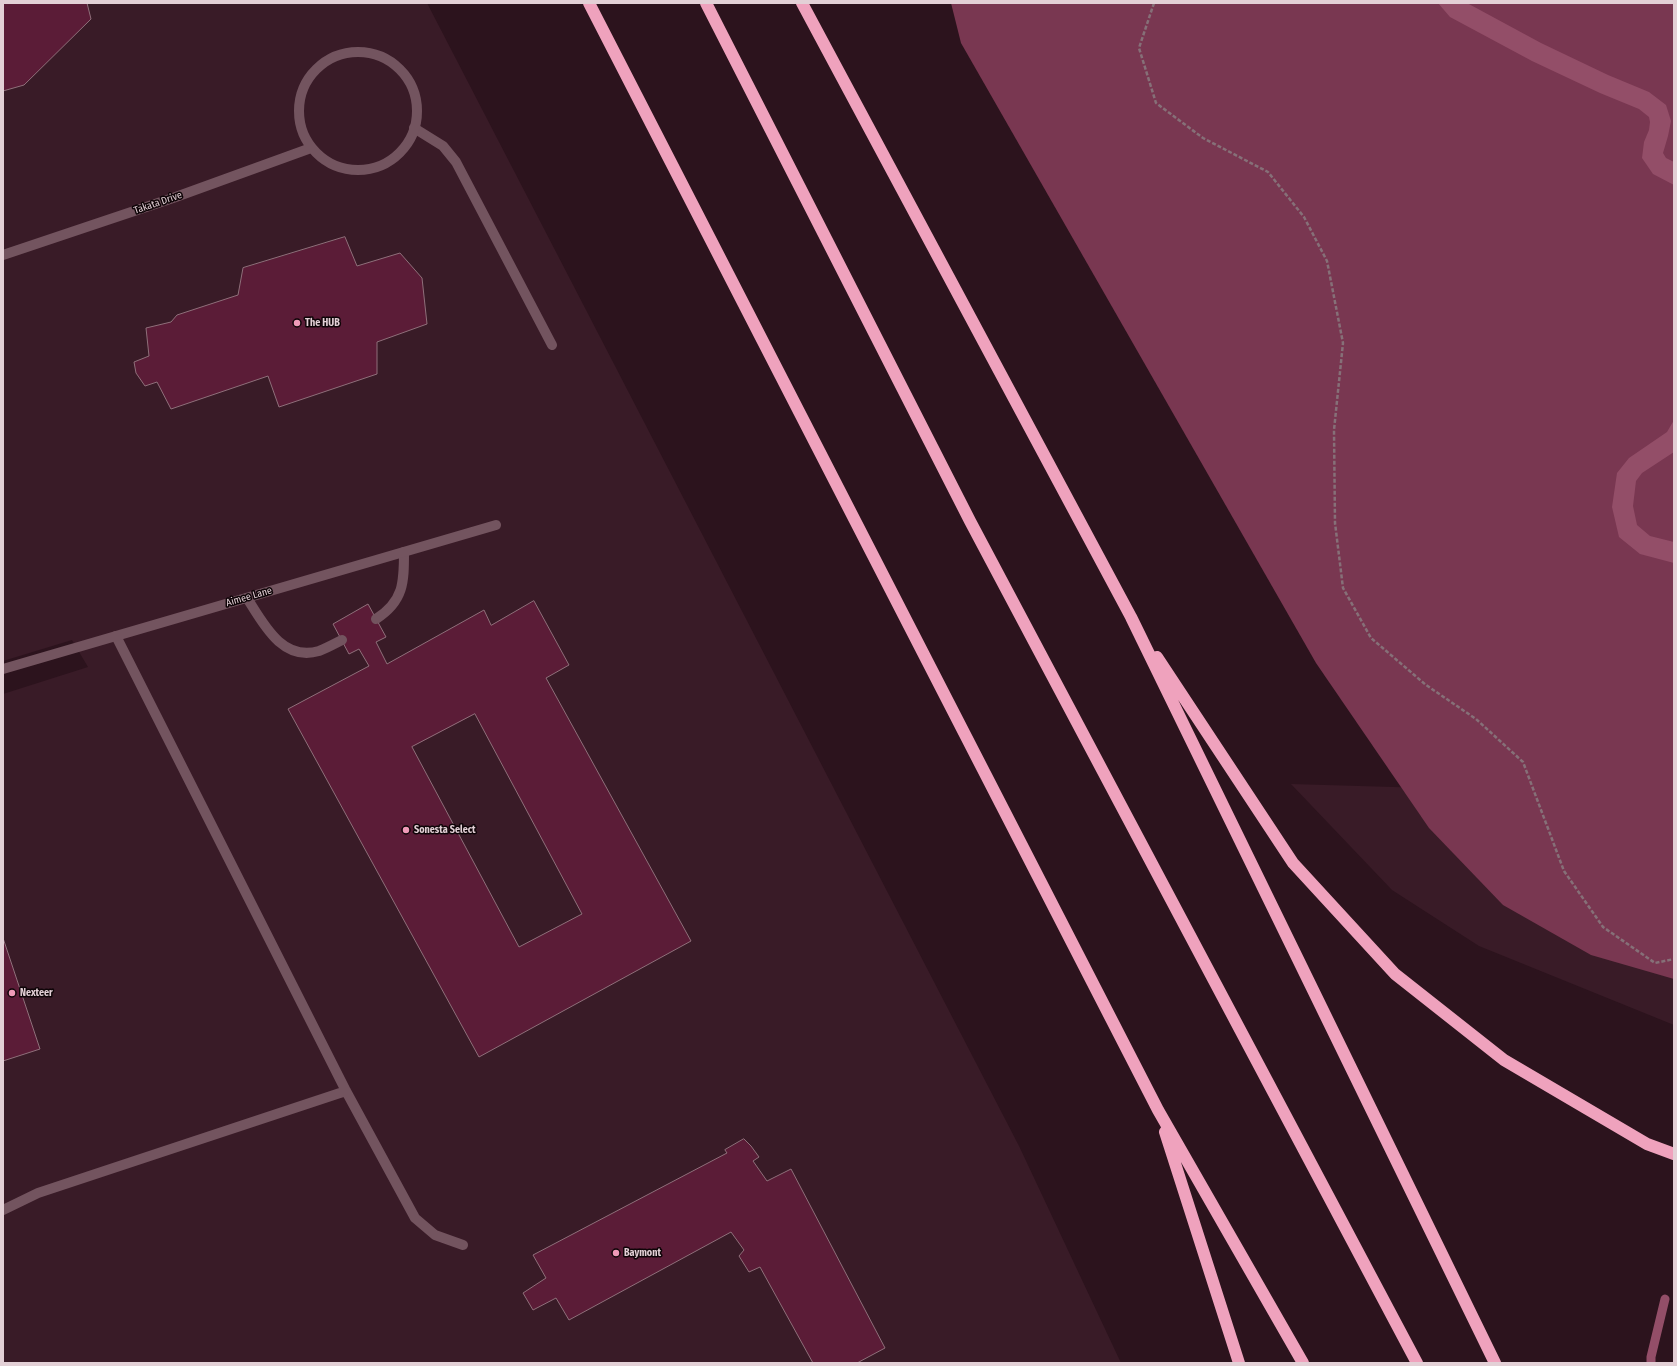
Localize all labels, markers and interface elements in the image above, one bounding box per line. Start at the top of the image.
street label: Takata Drive [132,189,184,217]
place label: The HUB [305,317,340,329]
marker: The HUB [292,318,302,328]
street label: Aimee Lane [225,585,273,609]
place label: Sonesta Select [414,824,476,836]
marker: Sonesta Select [401,825,411,835]
place label: Nexteer [20,987,53,999]
marker: Nexteer [7,988,17,998]
place label: Baymont [624,1247,661,1259]
marker: Baymont [611,1248,621,1258]

